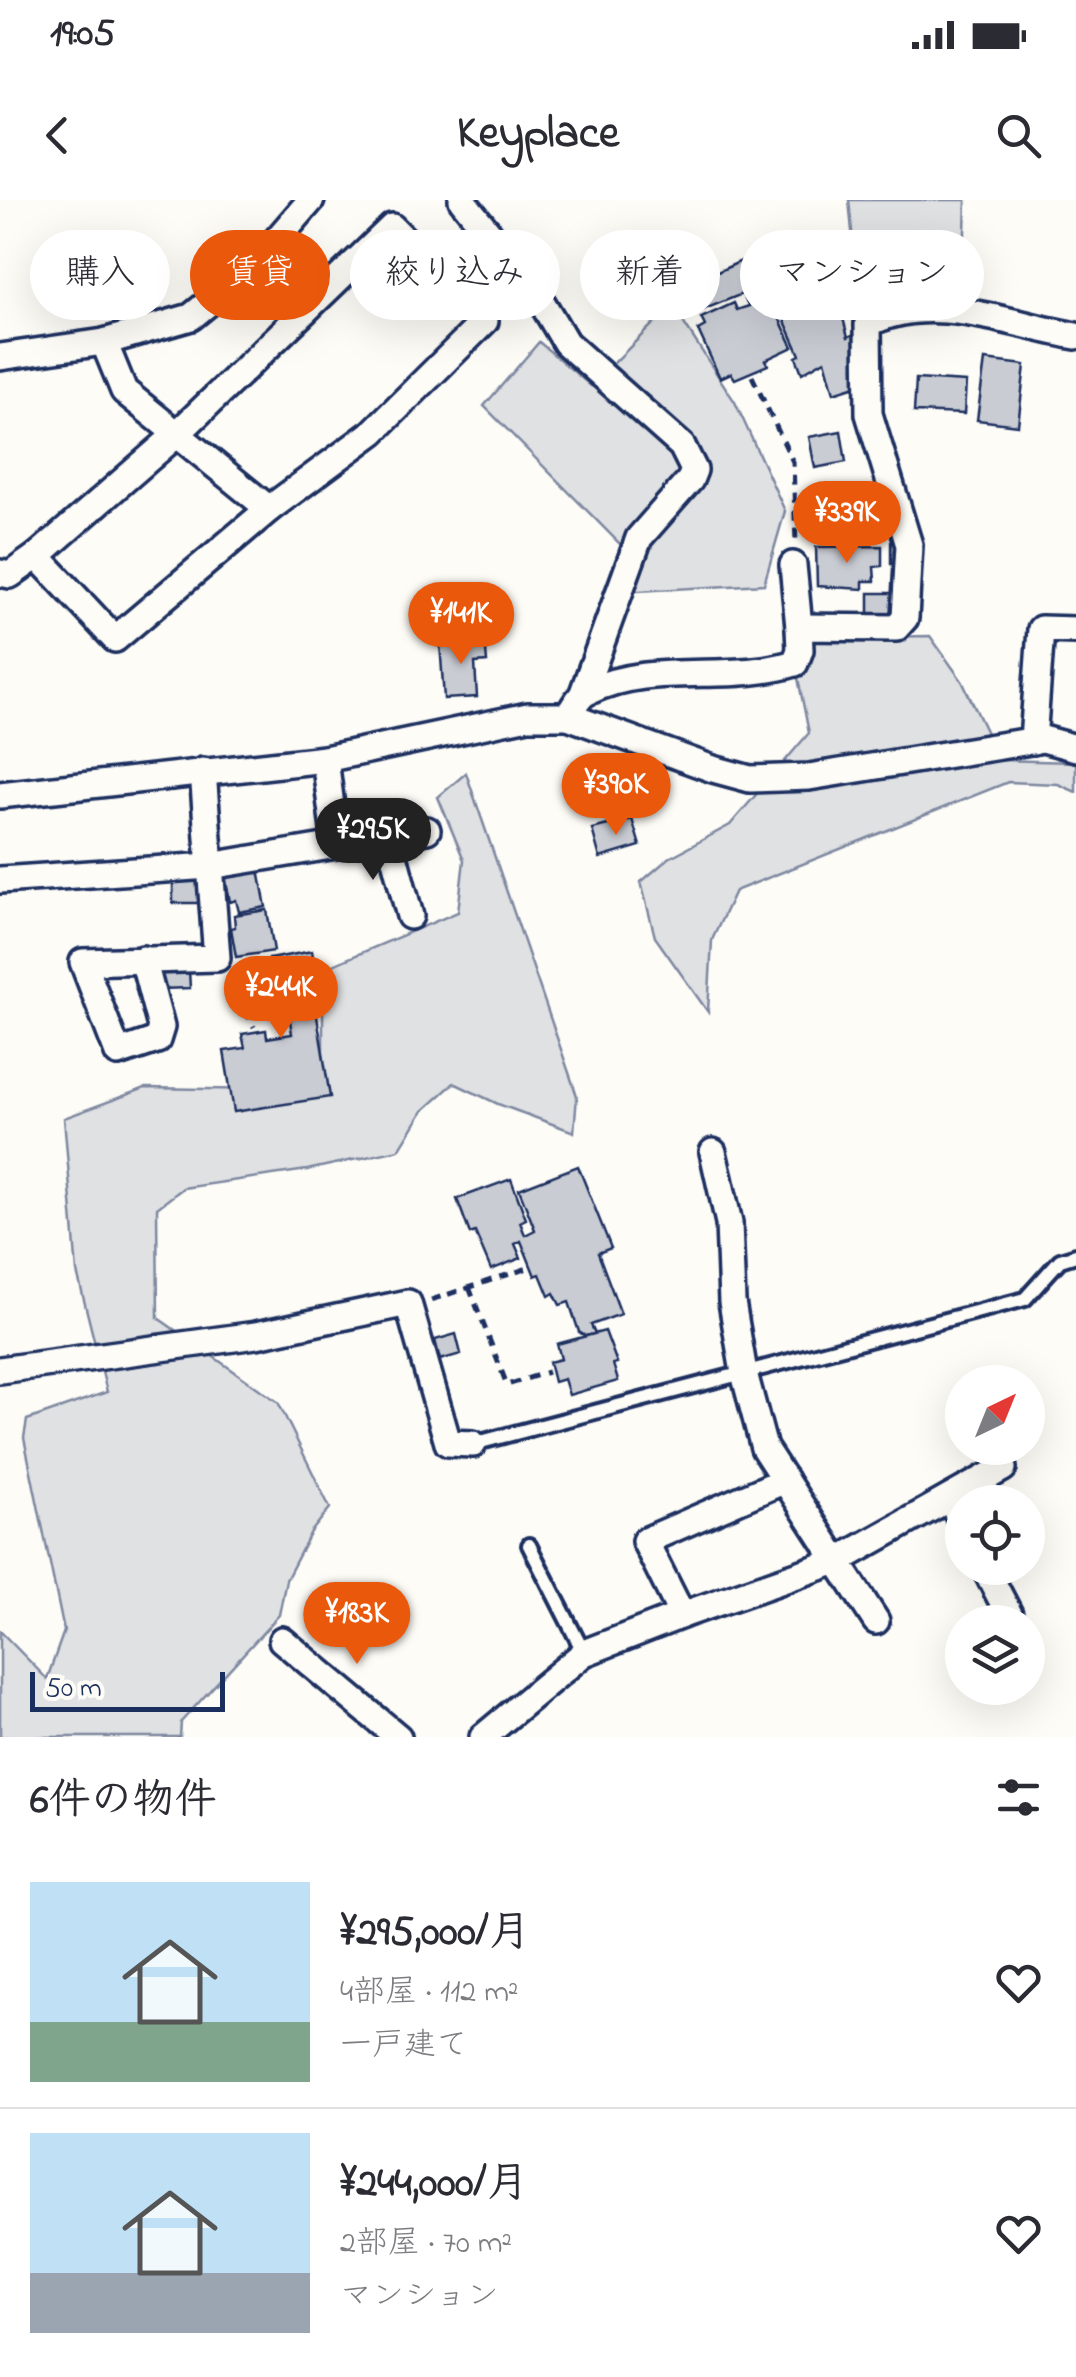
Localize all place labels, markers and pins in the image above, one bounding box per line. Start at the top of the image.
pin: ¥339K [777,481,917,566]
pin: ¥141K [391,582,531,667]
pin: ¥390K [546,753,686,838]
pin: ¥295K [303,798,443,883]
pin: ¥244K [211,956,351,1041]
pin: ¥183K [287,1582,427,1667]

